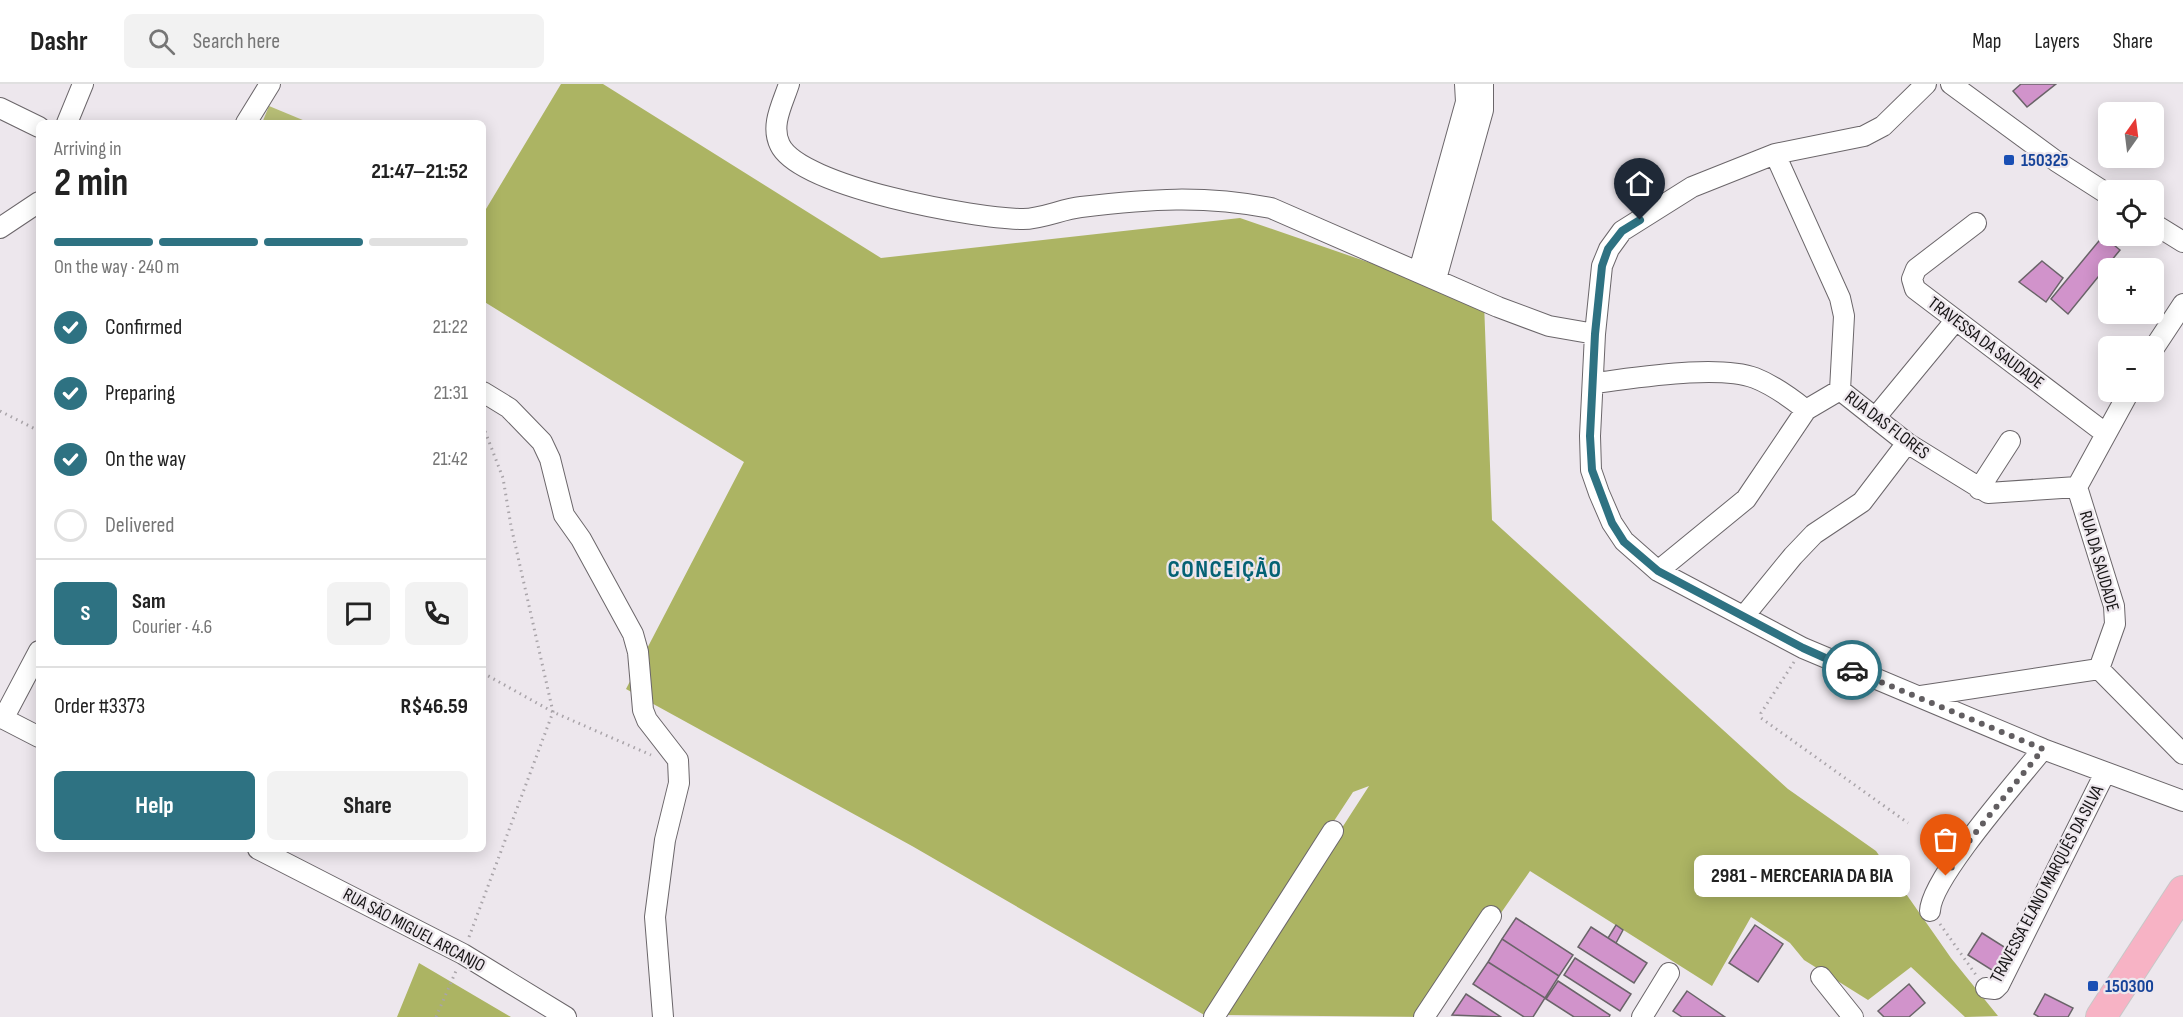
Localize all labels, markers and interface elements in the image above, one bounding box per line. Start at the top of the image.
search box [124,14,544,68]
text: Dashr [30,25,88,58]
icon: search [145,25,178,58]
text: Search here [193,28,280,55]
text: Map [1972,29,2001,54]
text: Layers [2034,29,2080,54]
text: Share [2113,29,2153,54]
north arrow [2098,102,2164,168]
map controls [2098,102,2164,402]
text: Arriving in [54,137,122,161]
place label: 150325 [2021,150,2069,171]
marker: 150325 [2002,153,2016,167]
text: 21:47–21:52 [371,158,468,185]
pin [1614,158,1665,220]
text: 2 min [54,160,128,207]
icon: home [1623,167,1656,200]
button: locate [2098,180,2164,246]
text: On the way · 240 m [54,255,179,279]
button: + [2098,258,2164,324]
street label: TRAVESSA DA SAUDADE [1924,293,2048,393]
icon: check [54,311,87,344]
text: Confirmed [105,314,182,341]
text: 21:22 [432,315,468,339]
button: − [2098,336,2164,402]
icon: check [54,377,87,410]
text: Preparing [105,380,175,407]
text: 21:31 [434,381,468,405]
street label: RUA DAS FLORES [1841,386,1934,464]
icon: check [54,443,87,476]
text: On the way [105,446,186,473]
text: 21:42 [432,447,468,471]
street label: RUA DA SAUDADE [2075,508,2123,614]
text: Delivered [105,512,174,539]
district label: CONCEIÇÃO [1168,555,1282,584]
button: chat [327,582,390,645]
button: phone [405,582,468,645]
text: Sam [132,588,166,615]
text: S [81,600,90,627]
text: Courier · 4.6 [132,615,212,639]
courier [1822,640,1882,700]
icon: car [1836,654,1869,687]
text: Order #3373 [54,693,145,720]
text: R$46.59 [401,693,468,720]
button: Help [54,771,255,840]
button: Share [267,771,468,840]
street label: TRAVESSA ELANO MARQUÊS DA SILVA [1986,781,2108,986]
pin [1920,814,1971,876]
icon: bag [1929,823,1962,856]
callout: 2981 - MERCEARIA DA BIA [1694,855,1910,897]
text: 2981 - MERCEARIA DA BIA [1711,864,1893,888]
street label: RUA SÃO MIGUEL ARCANJO [339,884,489,976]
place label: 150300 [2105,976,2154,997]
marker: 150300 [2086,979,2100,993]

